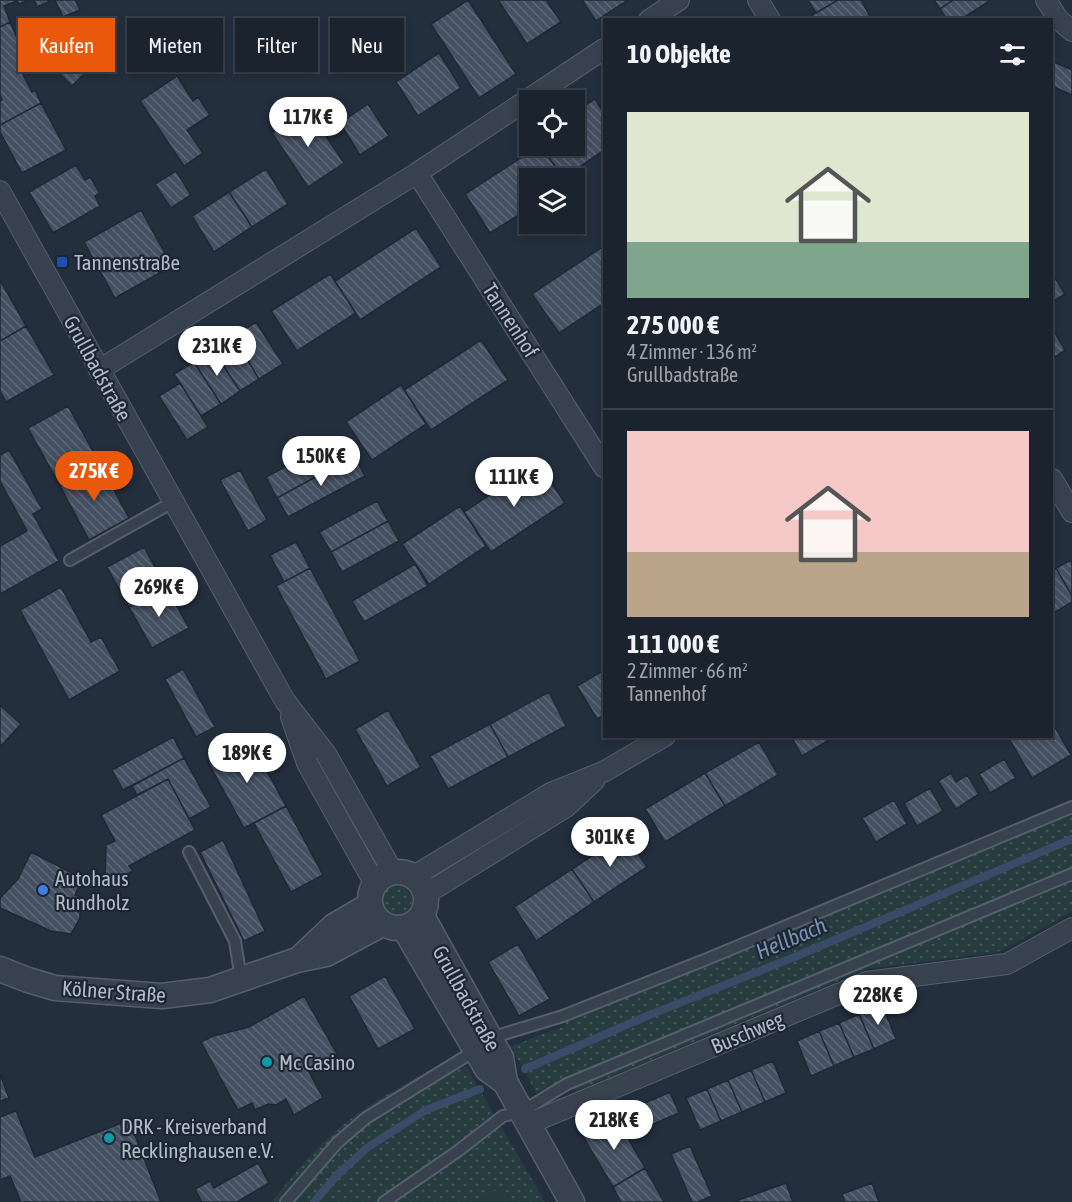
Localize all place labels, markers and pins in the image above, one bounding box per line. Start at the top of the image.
pin: 117K € [259,97,357,148]
place label: Tannenstraße [74,250,180,274]
marker: Tannenstraße [55,255,69,269]
pin: 231K € [168,326,266,377]
pin: 150K € [272,436,370,487]
pin: 275K € [45,451,143,502]
pin: 111K € [465,457,563,508]
pin: 269K € [110,567,208,618]
pin: 189K € [198,733,296,784]
pin: 301K € [561,817,659,868]
place label: Autohaus Rundholz [55,866,129,914]
marker: Autohaus Rundholz [36,883,50,897]
pin: 228K € [829,975,927,1026]
place label: Mc Casino [279,1050,355,1074]
marker: Mc Casino [260,1055,274,1069]
pin: 218K € [565,1100,663,1151]
place label: DRK - Kreisverband Recklinghausen e.V. [121,1114,274,1162]
marker: DRK - Kreisverband Recklinghausen e.V. [102,1131,116,1145]

